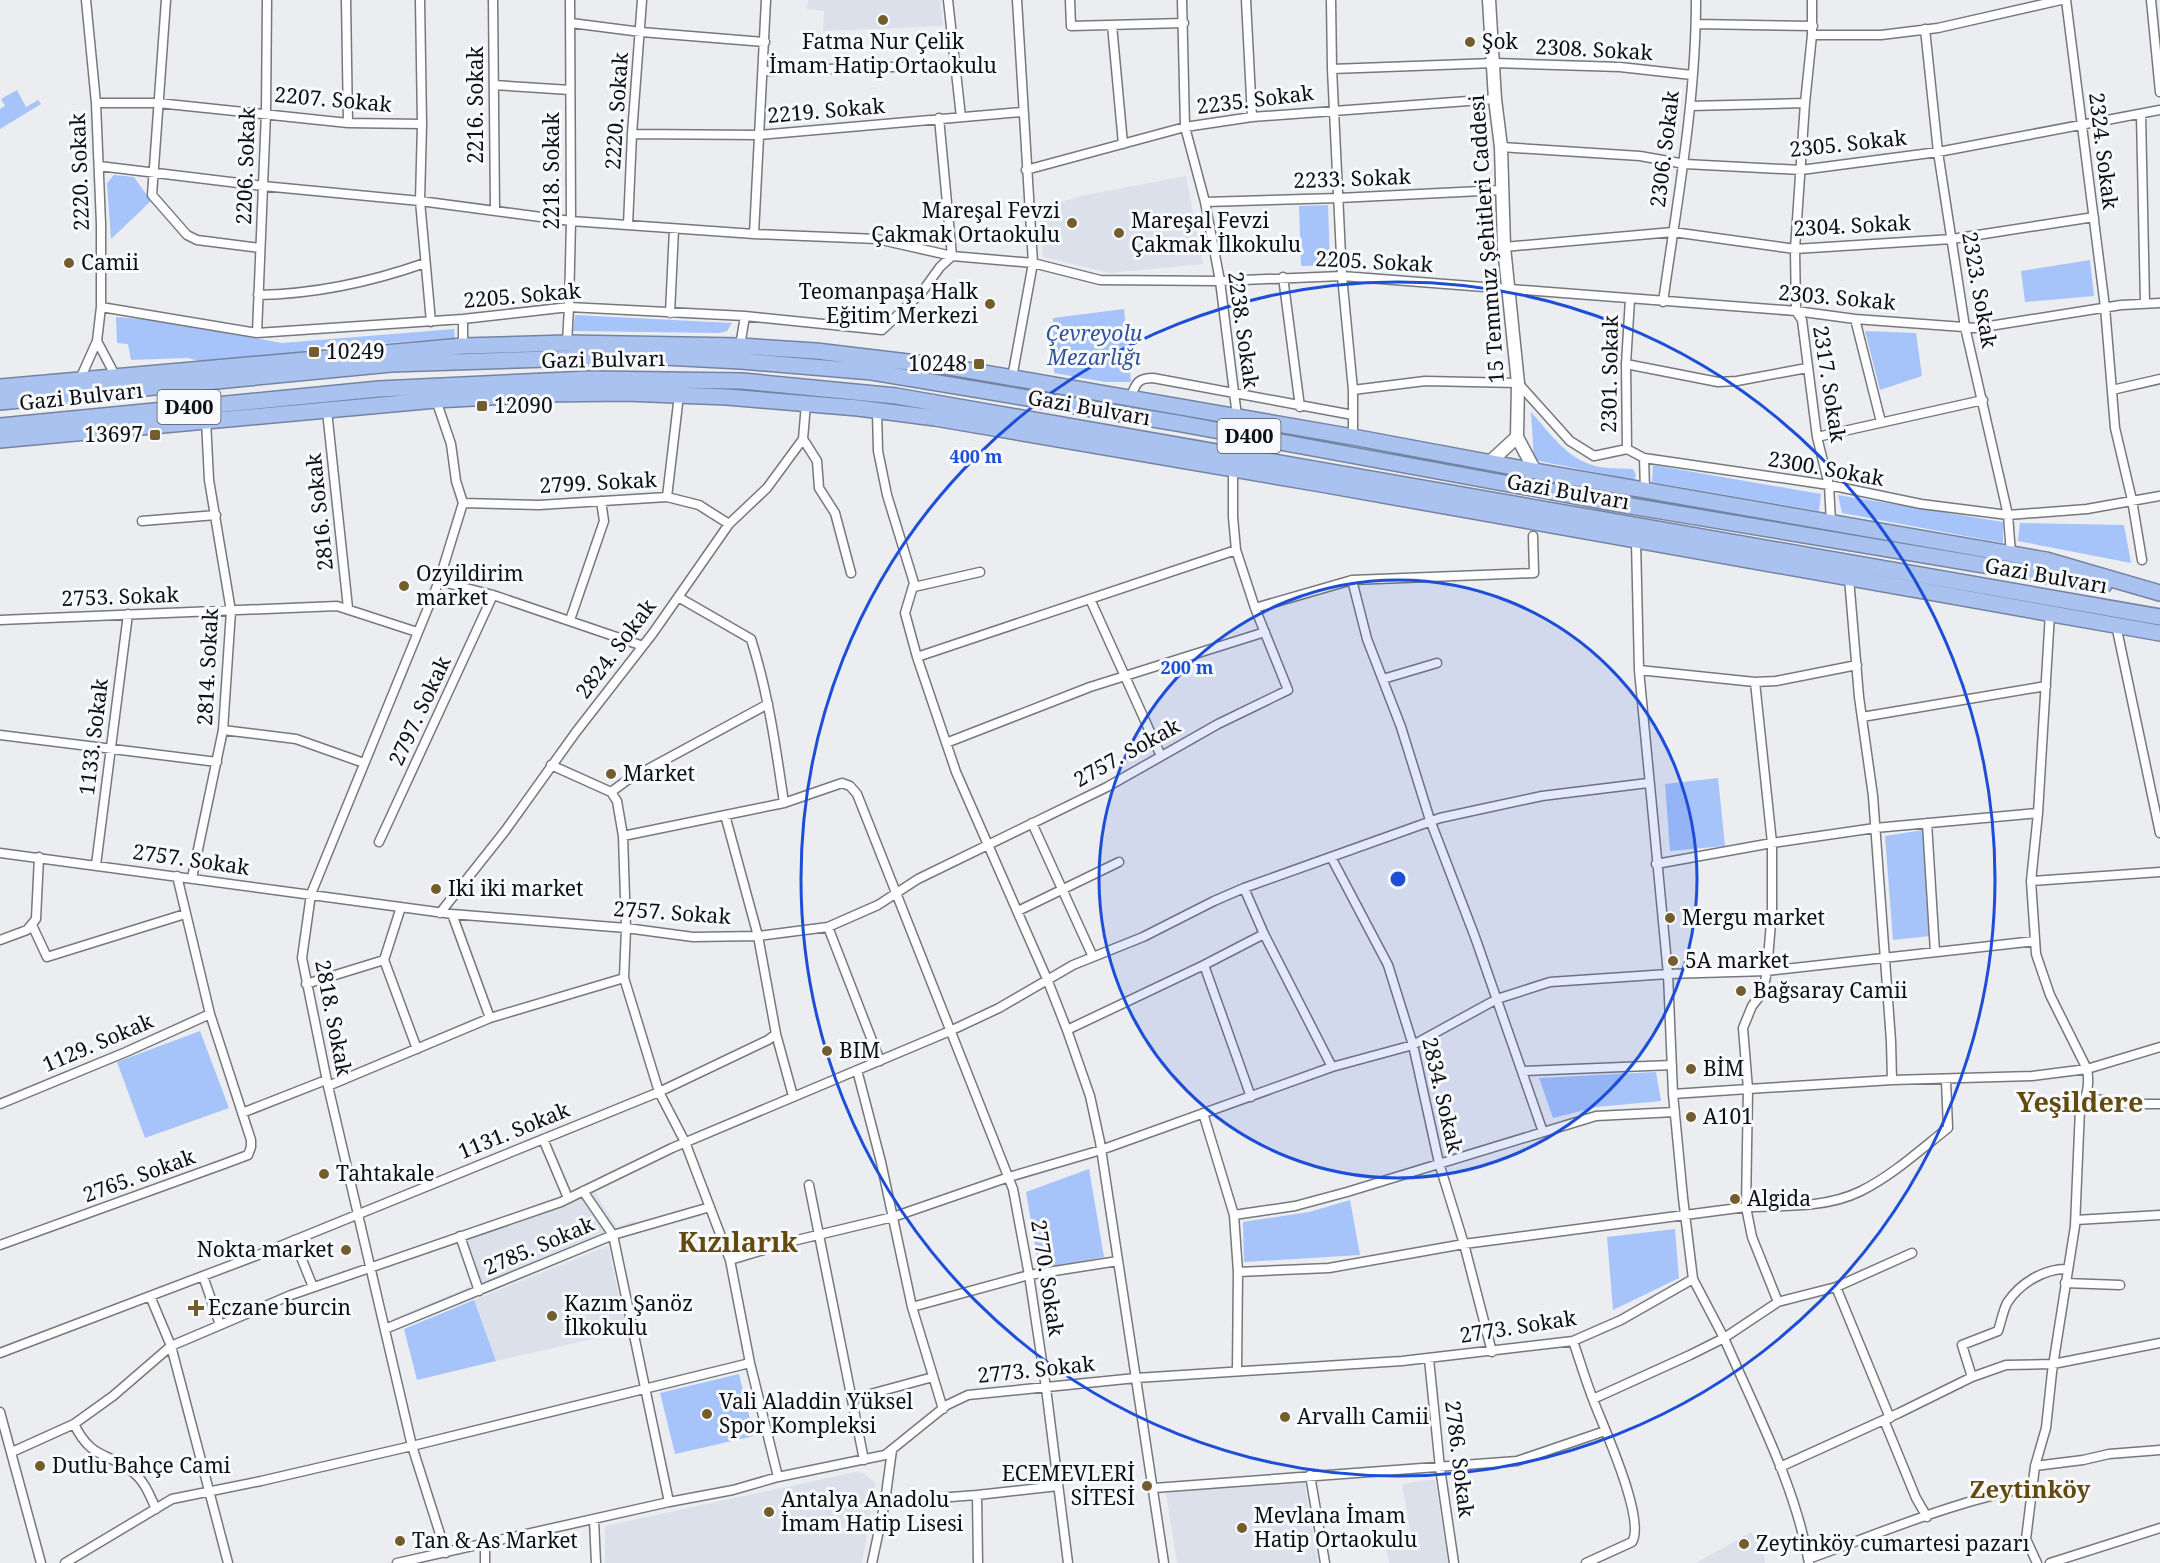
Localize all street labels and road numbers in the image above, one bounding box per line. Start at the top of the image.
street label: 2308. Sokak [1535,32,1654,66]
street label: 2216. Sokak [461,45,489,164]
street label: 2220. Sokak [598,51,634,171]
street label: 2235. Sokak [1195,78,1316,120]
street label: 2207. Sokak [273,80,394,118]
street label: 2306. Sokak [1643,88,1685,209]
street label: 2219. Sokak [766,91,886,129]
street label: 2324. Sokak [2083,91,2125,212]
street label: 15 Temmuz Şehitleri Caddesi [1462,94,1510,384]
street label: 2206. Sokak [229,106,261,225]
street label: 2218. Sokak [537,111,565,230]
street label: 2220. Sokak [63,112,95,231]
street label: 2305. Sokak [1788,123,1909,163]
street label: 2233. Sokak [1293,162,1412,194]
street label: 2304. Sokak [1792,208,1912,242]
street label: 2323. Sokak [1956,229,2004,351]
street label: 2205. Sokak [1315,244,1434,278]
street label: 2238. Sokak [1222,270,1266,391]
street label: 2205. Sokak [462,276,582,314]
street label: 2303. Sokak [1777,278,1898,316]
street label: 2301. Sokak [1594,314,1624,433]
street label: 2317. Sokak [1807,324,1853,445]
street label: Gazi Bulvarı [541,344,665,374]
street label: Gazi Bulvarı [18,376,144,416]
street label: Gazi Bulvarı [1026,382,1153,432]
road number: D400 [158,390,220,424]
road number: D400 [1218,419,1280,453]
street label: 2300. Sokak [1766,444,1887,492]
street label: 2816. Sokak [299,451,339,572]
street label: 2799. Sokak [538,465,658,499]
street label: Gazi Bulvarı [1505,466,1632,516]
street label: Gazi Bulvarı [1983,550,2110,600]
street label: 2753. Sokak [61,580,180,612]
street label: 2824. Sokak [569,592,662,704]
street label: 2814. Sokak [190,607,224,726]
street label: 2797. Sokak [382,651,457,770]
street label: 1133. Sokak [72,676,114,797]
street label: 2757. Sokak [1068,711,1185,793]
street label: 2757. Sokak [131,837,252,881]
street label: 2757. Sokak [612,894,732,930]
street label: 2818. Sokak [309,957,359,1079]
street label: 1129. Sokak [38,1006,158,1078]
street label: 2834. Sokak [1416,1034,1470,1156]
street label: 1131. Sokak [454,1095,574,1165]
street label: 2765. Sokak [79,1142,199,1208]
street label: 2785. Sokak [479,1209,599,1281]
street label: 2770. Sokak [1025,1218,1071,1339]
street label: 2773. Sokak [1458,1303,1579,1349]
street label: 2773. Sokak [976,1349,1097,1389]
street label: 2786. Sokak [1439,1399,1481,1520]

